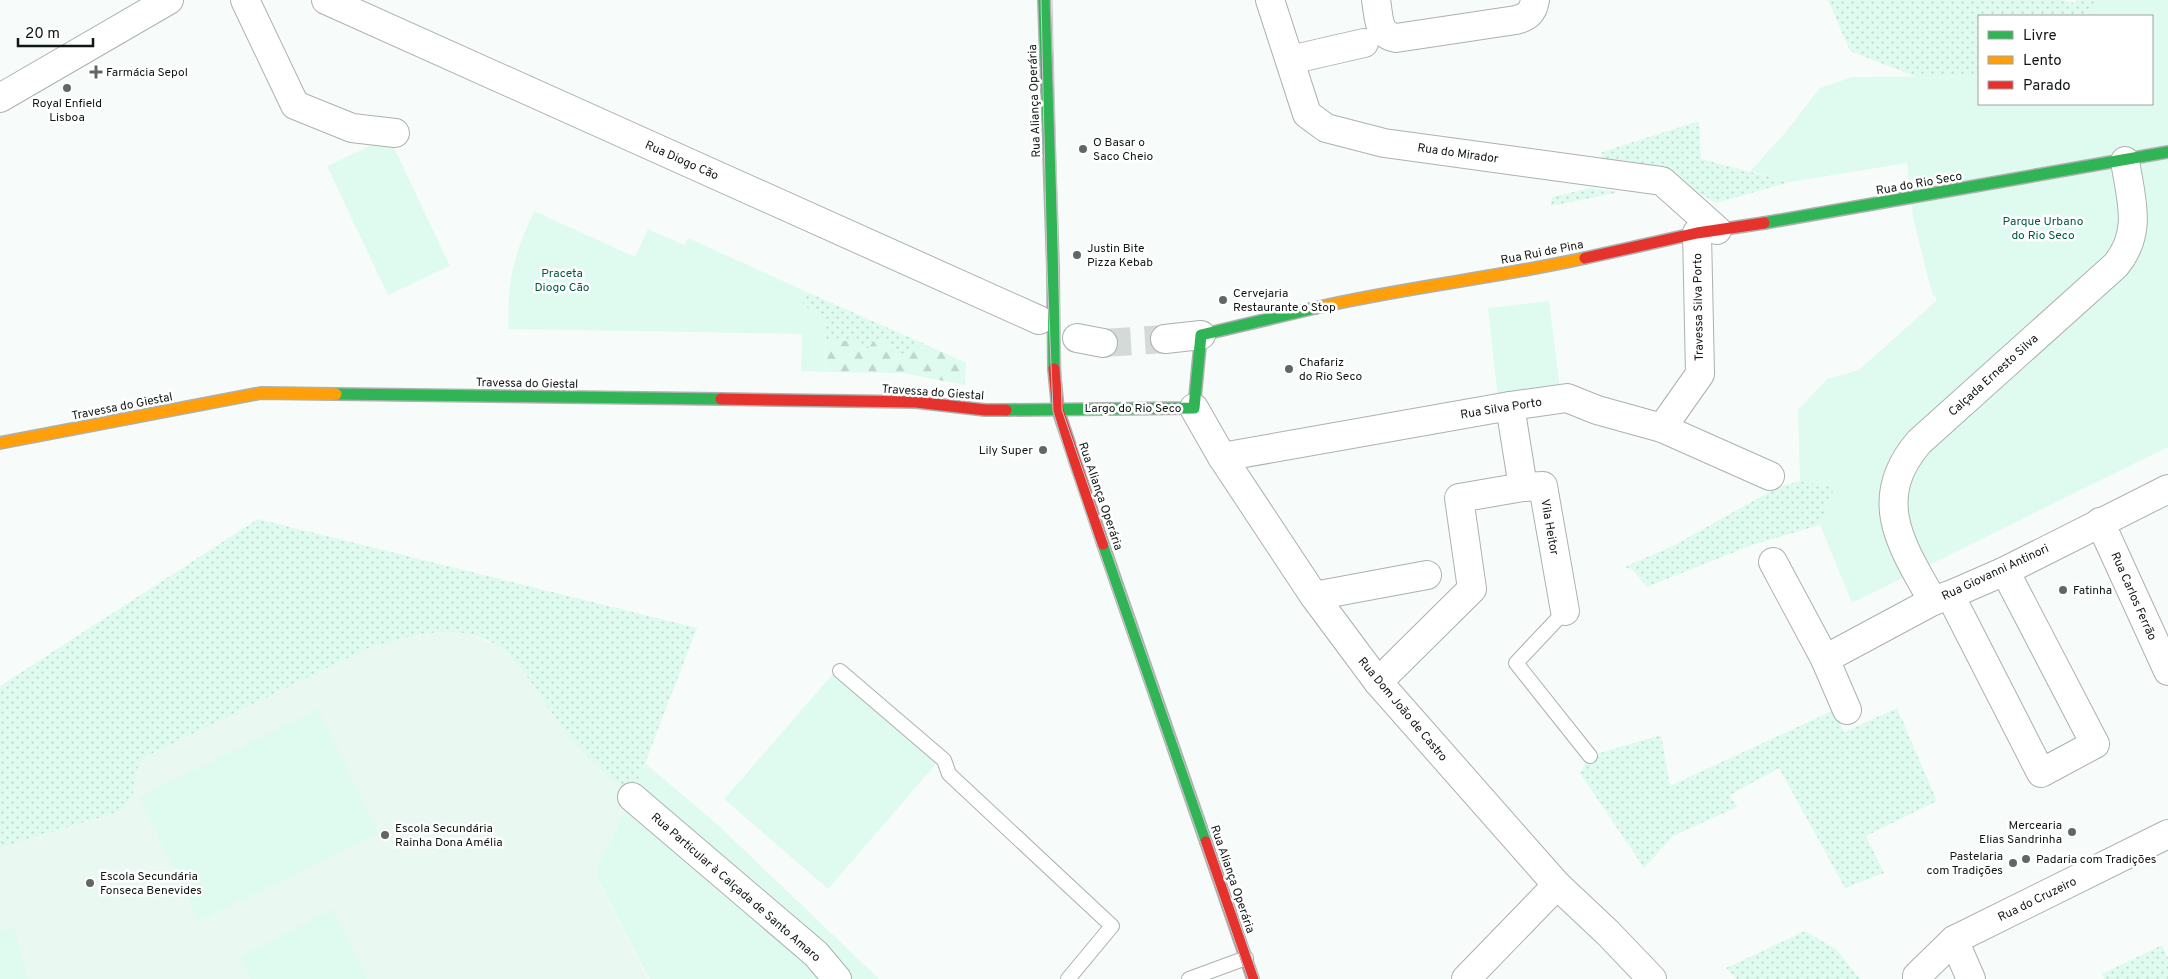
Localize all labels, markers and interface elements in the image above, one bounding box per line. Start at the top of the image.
scale bar [18,15,92,47]
legend [1978,15,2153,105]
text: 20 m [25,25,60,44]
text: Livre [2023,27,2057,46]
street label: Rua Aliança Operária [1025,44,1045,158]
text: Lento [2023,52,2062,71]
place label: Farmácia Sepol [106,65,188,81]
marker: Farmácia Sepol [90,66,102,78]
text: Parado [2023,77,2071,96]
marker: Royal Enfield Lisboa [61,82,73,94]
place label: Royal Enfield Lisboa [32,96,102,126]
place label: O Basar o Saco Cheio [1093,135,1153,165]
street label: Rua Diogo Cão [642,138,721,184]
street label: Rua do Mirador [1416,140,1500,168]
marker: O Basar o Saco Cheio [1077,143,1089,155]
street label: Rua do Rio Seco [1875,168,1964,199]
park label: Parque Urbano do Rio Seco [2003,214,2084,244]
street label: Rua Rui de Pina [1499,237,1585,269]
place label: Justin Bite Pizza Kebab [1087,241,1153,271]
marker: Justin Bite Pizza Kebab [1071,249,1083,261]
street label: Travessa Silva Porto [1690,253,1708,361]
park label: Praceta Diogo Cão [534,266,590,296]
place label: Cervejaria Restaurante o Stop [1233,286,1336,316]
marker: Cervejaria Restaurante o Stop [1217,294,1229,306]
street label: Calçada Ernesto Silva [1945,331,2042,420]
place label: Chafariz do Rio Seco [1299,355,1363,385]
marker: Chafariz do Rio Seco [1283,363,1295,375]
street label: Travessa do Giestal [476,375,578,393]
street label: Travessa do Giestal [881,381,985,405]
street label: Travessa do Giestal [70,389,174,425]
street label: Rua Silva Porto [1459,395,1543,423]
street label: Largo do Rio Seco [1085,401,1182,417]
street label: Rua Aliança Operária [1074,440,1126,553]
place label: Lily Super [979,443,1033,459]
marker: Lily Super [1037,444,1049,456]
street label: Vila Heitor [1536,498,1562,557]
street label: Rua Giovanni Antinori [1939,541,2052,605]
street label: Rua Carlos Ferrão [2106,550,2160,643]
place label: Fatinha [2073,583,2112,599]
marker: Fatinha [2057,584,2069,596]
street label: Rua Dom João de Castro [1354,654,1451,765]
street label: Rua Particular à Calçada de Santo Amaro [647,810,824,966]
place label: Mercearia Elias Sandrinha [1979,818,2062,848]
place label: Escola Secundária Rainha Dona Amélia [395,821,503,851]
street label: Rua Aliança Operária [1206,823,1258,936]
marker: Mercearia Elias Sandrinha [2066,826,2078,838]
marker: Escola Secundária Rainha Dona Amélia [379,829,391,841]
place label: Pastelaria com Tradições [1926,849,2003,879]
place label: Padaria com Tradições [2036,852,2156,868]
marker: Padaria com Tradições [2020,853,2032,865]
marker: Pastelaria com Tradições [2007,857,2019,869]
place label: Escola Secundária Fonseca Benevides [100,869,202,899]
street label: Rua do Cruzeiro [1995,874,2080,926]
marker: Escola Secundária Fonseca Benevides [84,877,96,889]

